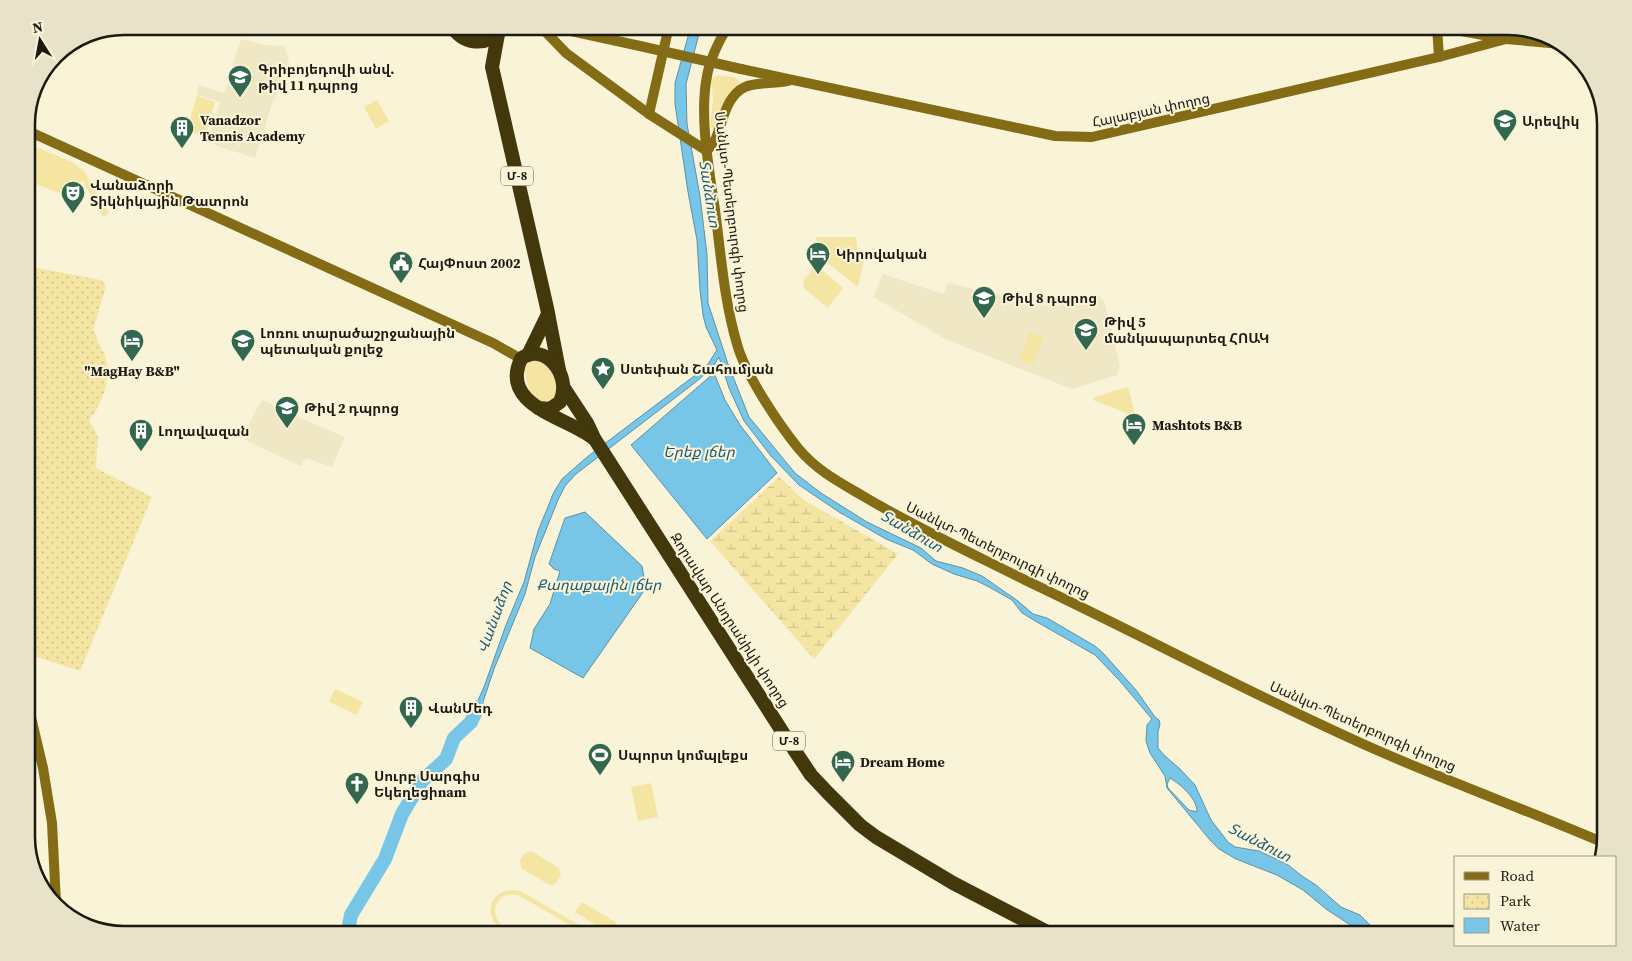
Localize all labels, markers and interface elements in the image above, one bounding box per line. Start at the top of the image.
north arrow [15,15,65,65]
text: N [31,16,44,38]
place label: Գրիբոյեդովի անվ. թիվ 11 դպրոց [258,59,395,95]
school or university icon: Գրիբոյեդովի անվ. թիվ 11 դպրոց [227,64,253,98]
street label: Հալաբյան փողոց [1090,88,1212,132]
school or university icon: Արեվիկ [1492,108,1518,142]
place label: Vanadzor Tennis Academy [200,110,306,146]
street label: Սանկտ-Պետերբուրգի փողոց [710,110,754,314]
place label: Արեվիկ [1522,111,1579,131]
building icon: Vanadzor Tennis Academy [169,115,195,149]
water label: Տանձուտ [694,159,726,230]
road number: Մ-8 [501,167,533,186]
place label: Վանաձորի Տիկնիկային Թատրոն [90,175,249,211]
theatre icon: Վանաձորի Տիկնիկային Թատրոն [60,180,86,214]
hotel icon: Կիրովական [805,241,831,275]
place label: Կիրովական [836,244,927,264]
public building icon: ՀայՓոստ 2002 [388,250,414,284]
place label: ՀայՓոստ 2002 [418,253,521,273]
school or university icon: Թիվ 8 դպրոց [971,285,997,319]
place label: Թիվ 8 դպրոց [1002,288,1097,308]
place label: Թիվ 5 մանկապարտեզ ՀՈԱԿ [1104,312,1269,348]
school or university icon: Թիվ 5 մանկապարտեզ ՀՈԱԿ [1073,317,1099,351]
place label: Լոռու տարածաշրջանային պետական քոլեջ [260,323,455,359]
hotel icon: "MagHay B&B" [119,328,145,362]
school or university icon: Լոռու տարածաշրջանային պետական քոլեջ [230,328,256,362]
place icon: Ստեփան Շահումյան [590,356,616,390]
place label: Ստեփան Շահումյան [620,359,774,379]
place label: "MagHay B&B" [84,361,180,381]
school or university icon: Թիվ 2 դպրոց [274,395,300,429]
place label: Թիվ 2 դպրոց [304,398,399,418]
hotel icon: Mashtots B&B [1121,412,1147,446]
place label: Mashtots B&B [1152,415,1242,435]
building icon: Լողավազան [128,418,154,452]
place label: Լողավազան [158,421,249,441]
water label: Երեք լճեր [663,441,736,462]
street label: Սանկտ-Պետերբուրգի փողոց [903,497,1093,603]
water label: Տանձուտ [877,505,948,558]
street label: Զորավար Անդրանիկի փողոց [666,529,794,711]
water label: Քաղաքային լճեր [537,574,662,595]
water label: Վանաձոր [471,577,517,656]
street label: Սանկտ-Պետերբուրգի փողոց [1266,676,1460,776]
building icon: ՎանՄեդ [398,695,424,729]
place label: ՎանՄեդ [428,698,492,718]
road number: Մ-8 [773,731,805,750]
sports icon: Սպորտ կոմպլեքս [587,742,613,776]
place label: Սպորտ կոմպլեքս [618,745,748,765]
hotel icon: Dream Home [830,749,856,783]
place label: Dream Home [860,752,945,772]
place label: Սուրբ Սարգիս Եկեղեցիnam [374,766,480,802]
church icon: Սուրբ Սարգիս Եկեղեցիnam [344,771,370,805]
water label: Տանձուտ [1225,817,1296,867]
legend [1454,856,1617,946]
text: Road [1500,865,1534,886]
text: Park [1500,890,1532,911]
text: Water [1500,915,1541,936]

